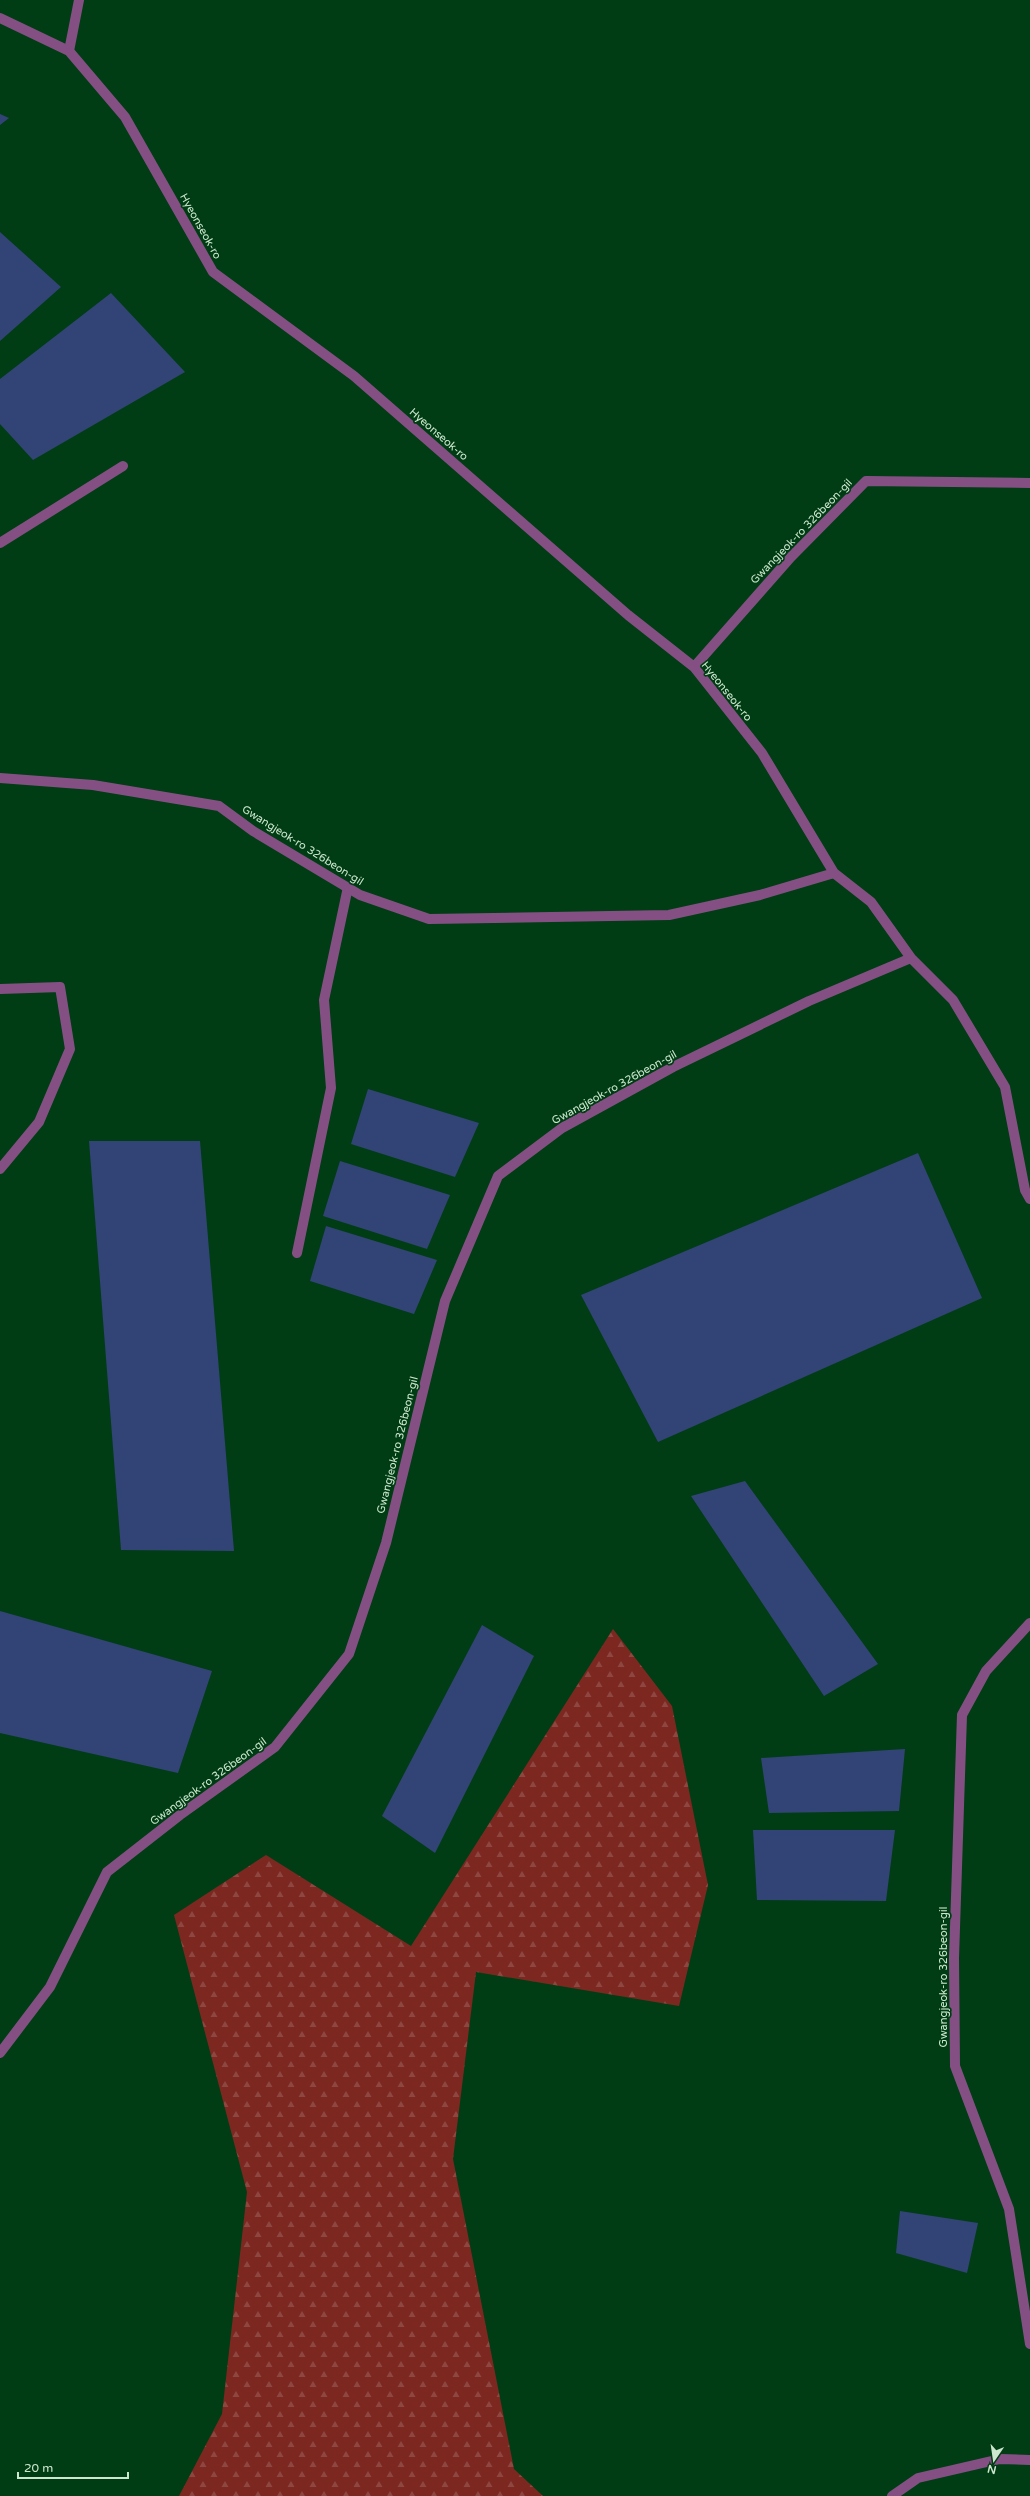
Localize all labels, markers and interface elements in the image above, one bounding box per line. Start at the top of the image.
street label: Hyeonseok-ro [177,191,224,262]
street label: Hyeonseok-ro [407,406,471,463]
street label: Gwangjeok-ro 326beon-gil [748,476,855,586]
street label: Hyeonseok-ro [699,659,755,724]
street label: Gwangjeok-ro 326beon-gil [240,803,366,888]
street label: Gwangjeok-ro 326beon-gil [550,1048,679,1127]
street label: Gwangjeok-ro 326beon-gil [374,1375,421,1515]
street label: Gwangjeok-ro 326beon-gil [148,1735,269,1828]
street label: Gwangjeok-ro 326beon-gil [937,1907,950,2047]
north arrow [974,2440,1014,2480]
scale bar [18,2454,128,2480]
text: 20 m [24,2461,53,2475]
text: N [986,2462,998,2477]

